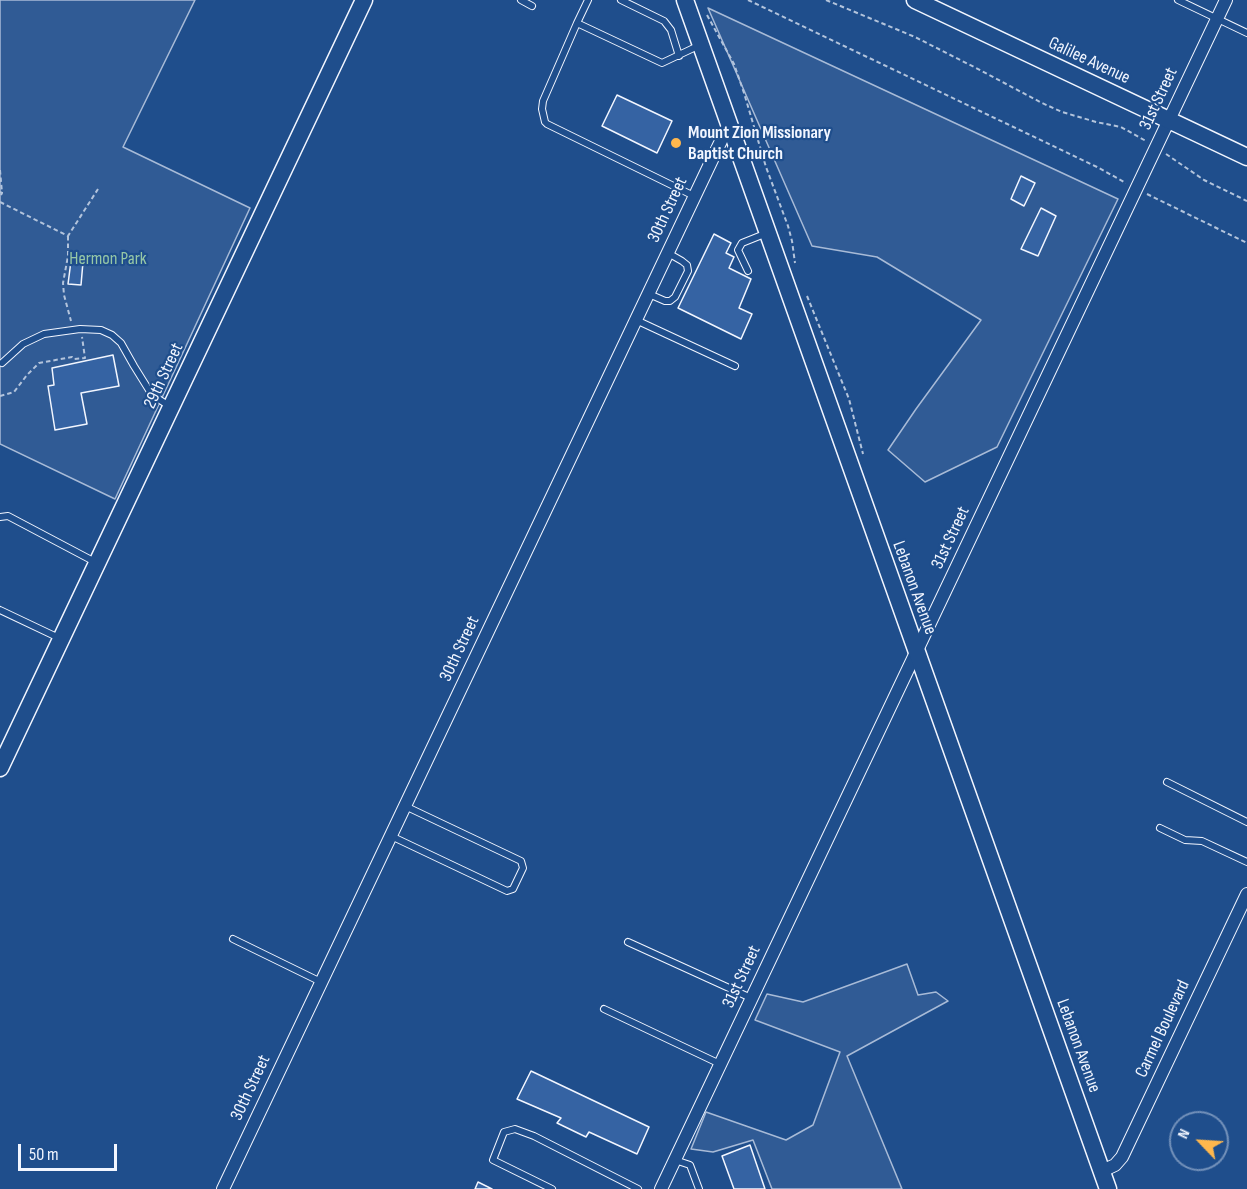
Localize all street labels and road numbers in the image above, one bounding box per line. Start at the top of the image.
street label: Galilee Avenue [1045,33,1133,89]
street label: 31st Street [1135,64,1183,134]
street label: 30th Street [644,174,692,246]
street label: 29th Street [140,340,188,412]
street label: 31st Street [927,503,975,573]
street label: Lebanon Avenue [887,538,941,638]
street label: 30th Street [436,613,484,685]
street label: 31st Street [718,942,766,1012]
street label: Carmel Boulevard [1131,977,1195,1081]
street label: Lebanon Avenue [1051,996,1105,1096]
street label: 30th Street [227,1052,275,1124]

